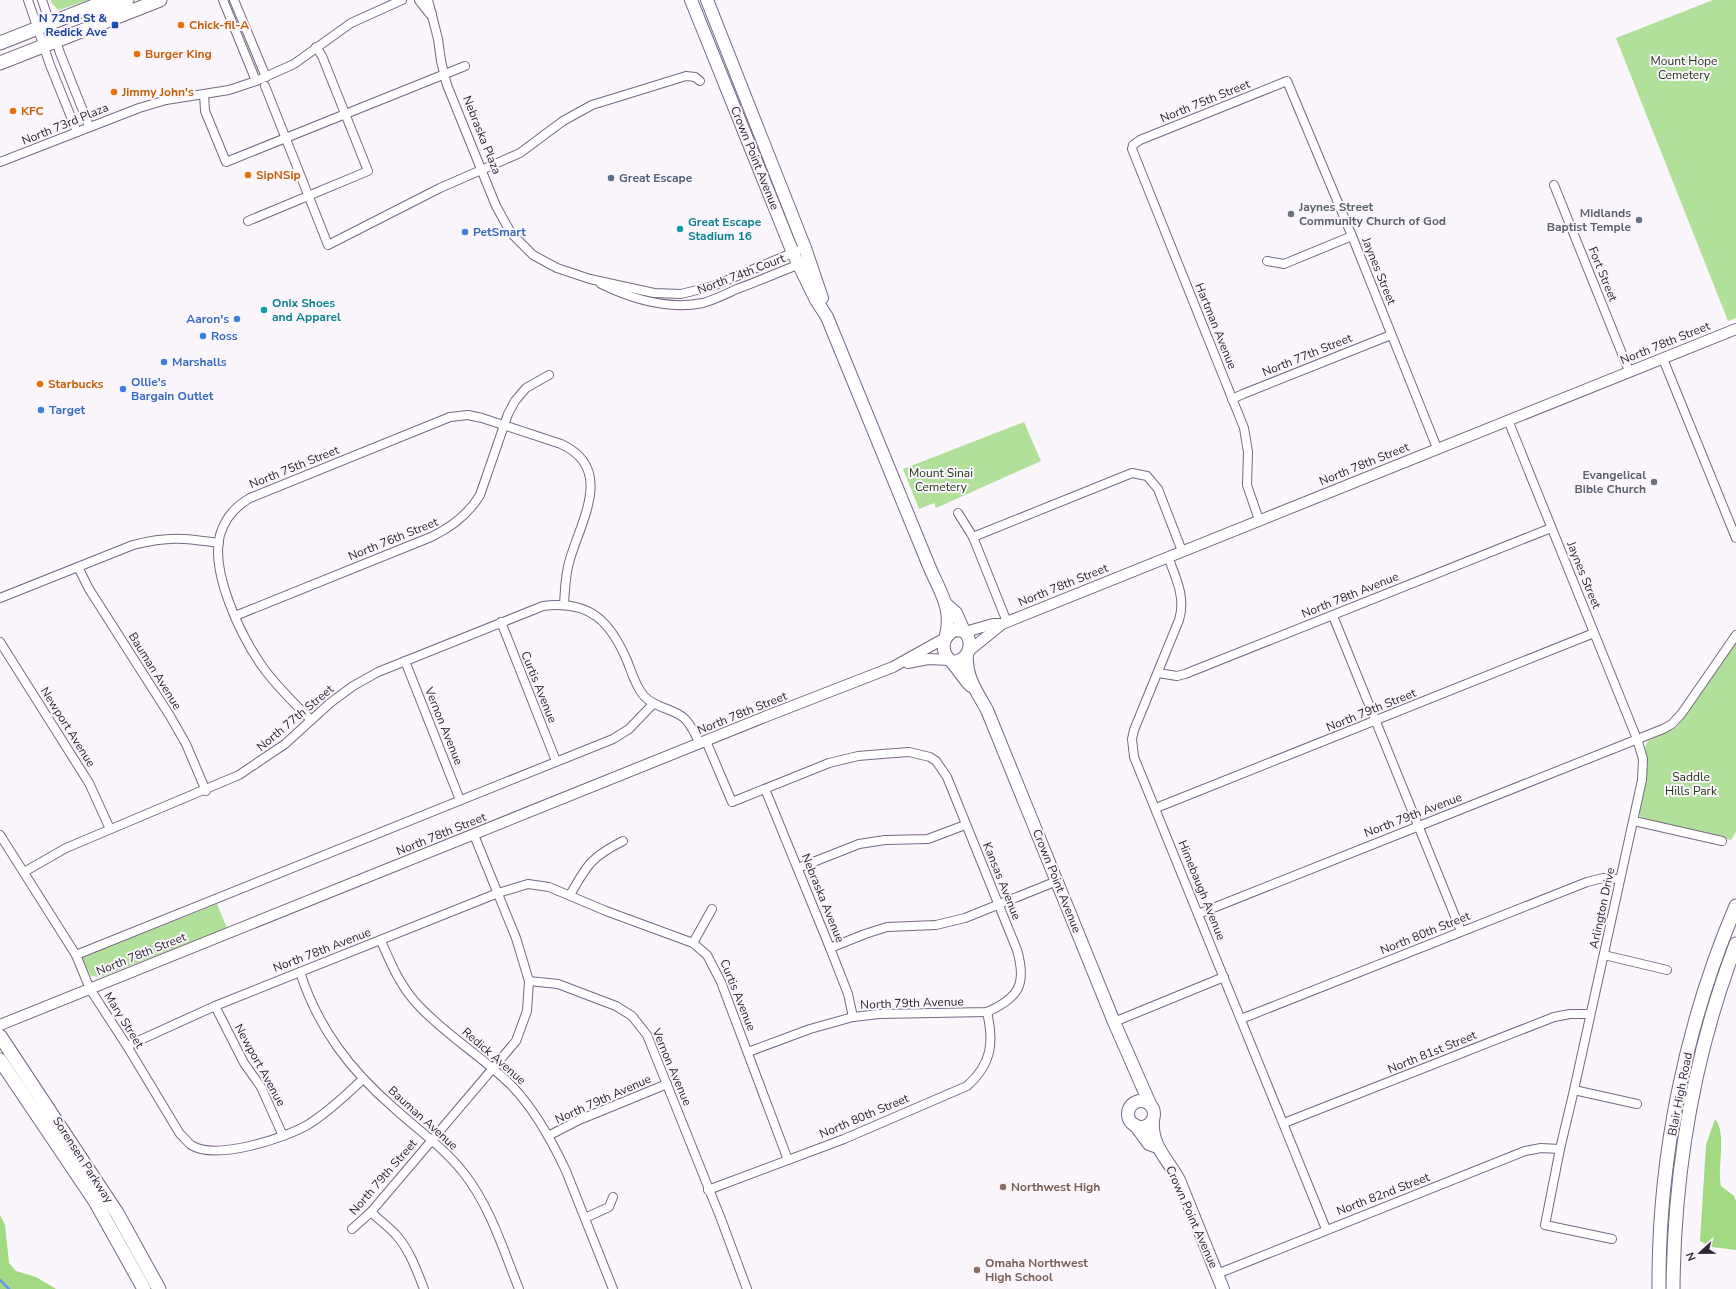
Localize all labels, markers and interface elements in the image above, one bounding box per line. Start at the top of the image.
place label: N 72nd St & Redick Ave [39,10,107,40]
place label: Chick-fil-A [189,17,249,33]
marker: N 72nd St & Redick Ave [110,20,120,30]
marker: Chick-fil-A [176,20,186,30]
place label: Burger King [145,46,212,62]
marker: Burger King [132,49,142,59]
park label: Mount Hope Cemetery [1651,53,1717,83]
street label: North 75th Street [1158,75,1253,126]
place label: Jimmy John's [121,84,194,100]
marker: Jimmy John's [109,87,119,97]
street label: Nebraska Plaza [459,93,505,177]
street label: North 73rd Plaza [19,99,111,149]
place label: KFC [21,103,44,119]
street label: Crown Point Avenue [727,104,783,212]
marker: KFC [8,106,18,116]
place label: SipNSip [256,167,301,183]
marker: SipNSip [243,170,253,180]
place label: Great Escape [619,170,693,186]
marker: Great Escape [606,173,616,183]
place label: Jaynes Street Community Church of God [1298,199,1446,229]
place label: Midlands Baptist Temple [1547,205,1631,235]
marker: Jaynes Street Community Church of God [1286,209,1296,219]
place label: Great Escape Stadium 16 [688,214,762,244]
marker: Midlands Baptist Temple [1634,215,1644,225]
place label: PetSmart [473,224,526,240]
marker: Great Escape Stadium 16 [675,224,685,234]
marker: PetSmart [460,227,470,237]
street label: Jaynes Street [1358,234,1400,308]
street label: Fort Street [1585,244,1622,304]
street label: North 74th Court [695,250,788,298]
street label: Hartman Avenue [1191,280,1241,372]
place label: Onix Shoes and Apparel [272,295,341,325]
marker: Onix Shoes and Apparel [259,305,269,315]
place label: Aaron's [186,311,229,327]
marker: Aaron's [232,314,242,324]
street label: North 78th Street [1618,317,1713,368]
place label: Ross [211,328,238,344]
street label: North 77th Street [1260,329,1355,380]
marker: Ross [198,331,208,341]
place label: Marshalls [172,354,227,370]
marker: Marshalls [159,357,169,367]
place label: Ollie's Bargain Outlet [131,374,214,404]
place label: Starbucks [48,376,104,392]
marker: Starbucks [35,379,45,389]
marker: Ollie's Bargain Outlet [118,384,128,394]
place label: Target [49,402,85,418]
marker: Target [36,405,46,415]
street label: North 78th Street [1317,438,1412,489]
street label: North 75th Street [247,441,342,492]
park label: Mount Sinai Cemetery [909,465,973,495]
place label: Evangelical Bible Church [1575,467,1646,497]
marker: Evangelical Bible Church [1649,477,1659,487]
street label: North 76th Street [346,513,441,564]
street label: Jaynes Street [1563,538,1605,612]
street label: North 78th Street [1016,559,1111,610]
street label: North 78th Avenue [1299,568,1401,622]
street label: Bauman Avenue [125,629,185,713]
street label: Curtis Avenue [517,649,561,725]
street label: North 77th Street [253,681,337,755]
street label: Newport Avenue [37,684,99,770]
street label: Vernon Avenue [421,684,467,767]
street label: North 79th Street [1324,684,1419,735]
street label: North 78th Street [695,687,790,738]
park label: Saddle Hills Park [1665,769,1718,799]
street label: North 79th Avenue [1362,789,1464,841]
street label: North 78th Street [394,808,489,859]
street label: Crown Point Avenue [1029,827,1085,935]
street label: Himebaugh Avenue [1175,838,1229,942]
street label: Kansas Avenue [979,840,1025,922]
street label: Nebraska Avenue [798,851,848,945]
street label: Arlington Drive [1586,866,1618,950]
street label: North 80th Street [1378,907,1473,958]
street label: North 78th Avenue [271,924,373,976]
street label: North 78th Street [94,928,189,979]
street label: Curtis Avenue [716,957,760,1033]
street label: Mary Street [100,989,148,1052]
street label: North 79th Avenue [860,993,964,1013]
street label: Newport Avenue [231,1021,289,1109]
street label: Redick Avenue [459,1024,529,1088]
street label: Vernon Avenue [648,1025,695,1108]
street label: North 81st Street [1385,1027,1480,1077]
street label: Blair High Road [1664,1051,1696,1137]
street label: North 79th Avenue [552,1071,654,1127]
street label: Bauman Avenue [385,1082,461,1154]
street label: North 80th Street [817,1090,912,1142]
street label: Sorensen Parkway [49,1114,117,1207]
street label: North 79th Street [346,1135,421,1218]
street label: Crown Point Avenue [1162,1163,1222,1271]
street label: North 82nd Street [1334,1169,1432,1219]
place label: Northwest High [1011,1179,1100,1195]
marker: Northwest High [998,1182,1008,1192]
north arrow [1680,1233,1720,1273]
text: N [1683,1250,1700,1263]
place label: Omaha Northwest High School [985,1255,1088,1285]
marker: Omaha Northwest High School [972,1265,982,1275]

